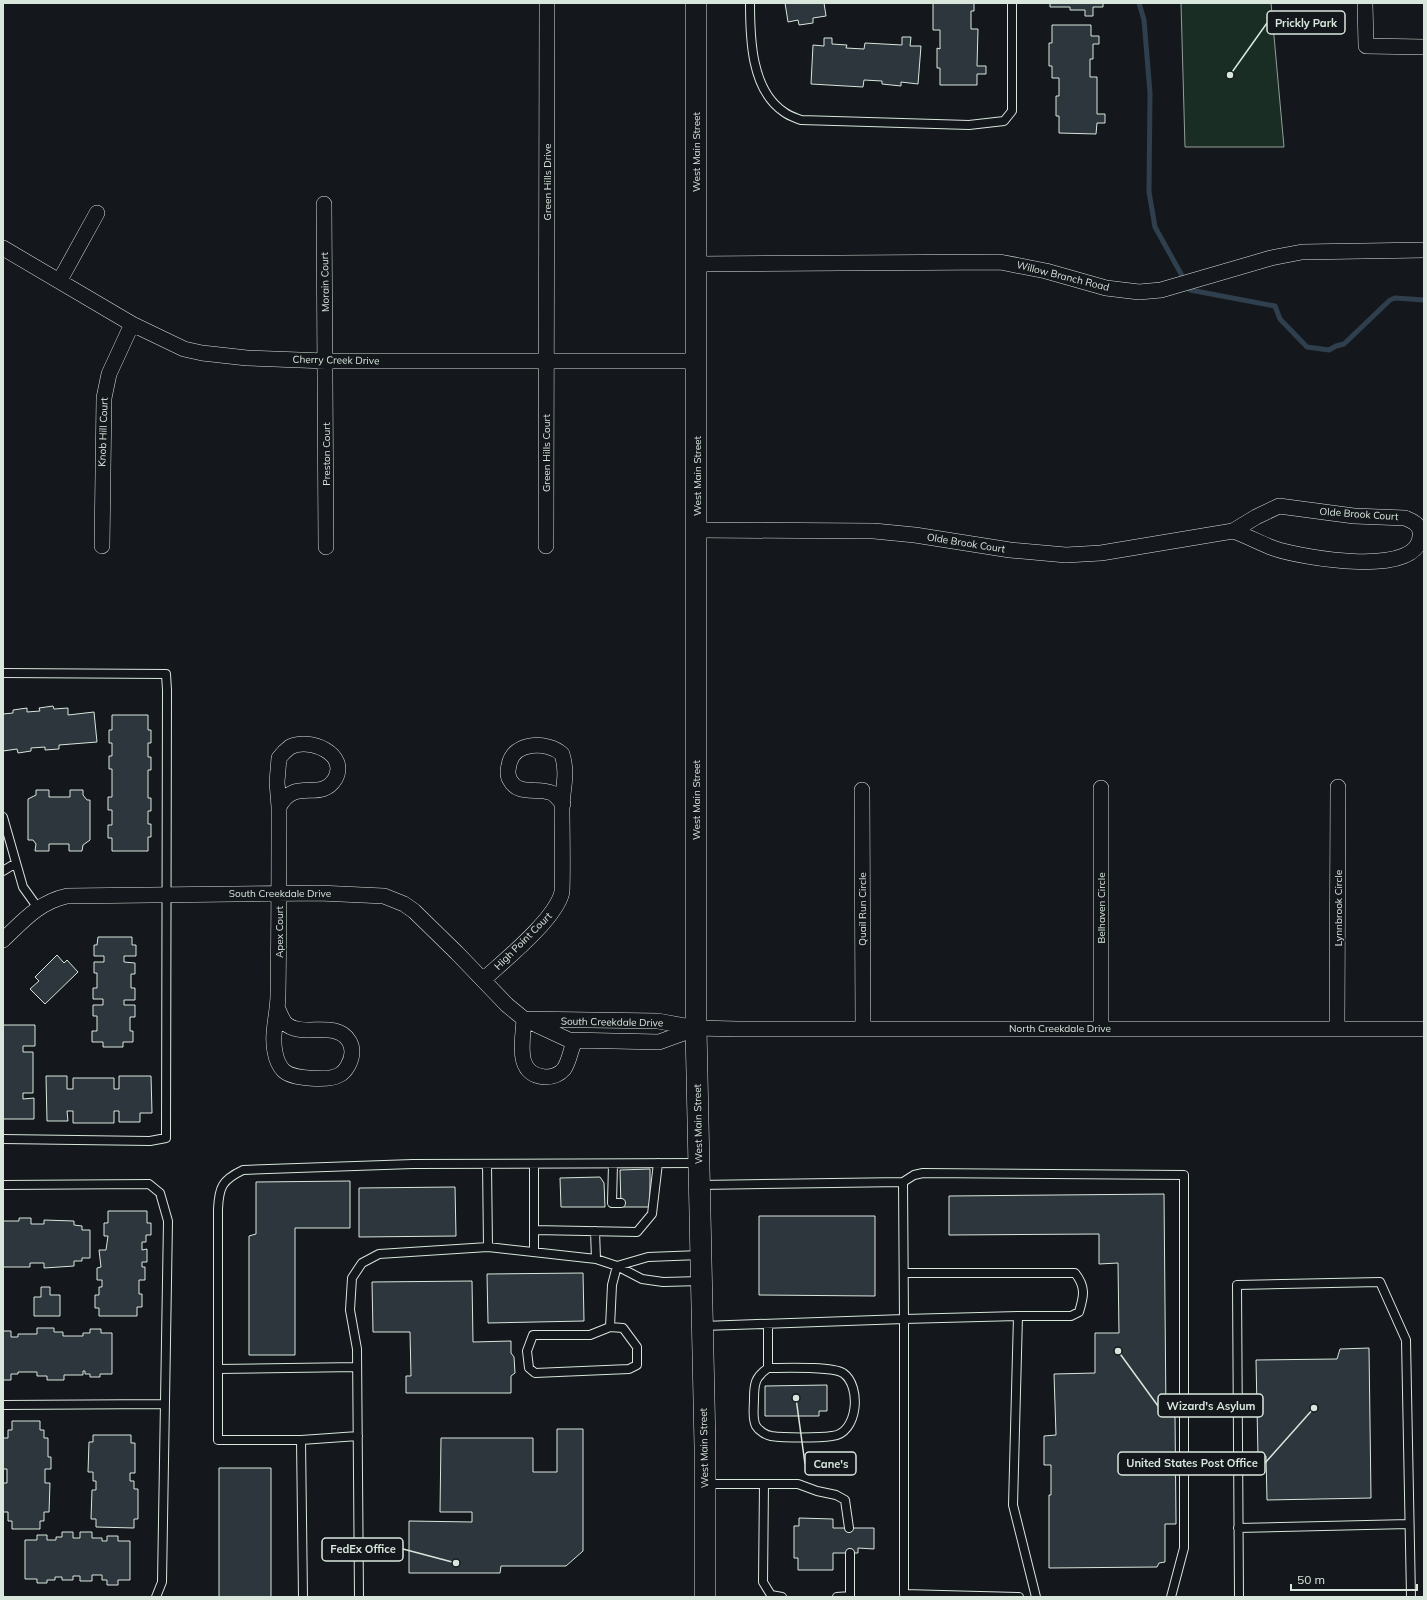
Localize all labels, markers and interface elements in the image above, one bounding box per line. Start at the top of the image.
callout: Prickly Park [1267,11,1345,34]
text: Prickly Park [1275,16,1338,30]
street label: West Main Street [690,111,703,192]
street label: Green Hills Drive [541,144,554,220]
street label: Morain Court [318,251,332,312]
street label: Willow Branch Road [1015,258,1111,294]
street label: Cherry Creek Drive [292,353,380,367]
street label: Knob Hill Court [95,397,111,467]
street label: Green Hills Court [540,414,553,492]
street label: Preston Court [320,422,333,486]
street label: West Main Street [691,435,704,516]
street label: Olde Brook Court [1319,505,1399,523]
street label: Olde Brook Court [926,530,1007,556]
street label: West Main Street [690,759,703,840]
street label: Lynnbrook Circle [1332,870,1345,946]
street label: Quail Run Circle [856,872,869,946]
street label: Belhaven Circle [1095,872,1108,944]
street label: South Creekdale Drive [229,887,331,900]
street label: Apex Court [273,905,286,958]
street label: High Point Court [491,909,555,973]
street label: South Creekdale Drive [561,1015,663,1029]
street label: North Creekdale Drive [1009,1022,1111,1035]
street label: West Main Street [691,1083,705,1164]
callout: Wizard's Asylum [1158,1394,1263,1417]
text: Wizard's Asylum [1167,1399,1256,1413]
street label: West Main Street [697,1407,711,1488]
callout: Cane's [805,1452,856,1475]
callout: United States Post Office [1118,1452,1265,1475]
text: United States Post Office [1126,1456,1258,1470]
text: Cane's [813,1457,849,1471]
callout: FedEx Office [322,1538,403,1561]
text: FedEx Office [330,1542,396,1556]
scale bar [1291,1566,1417,1592]
text: 50 m [1297,1572,1325,1587]

